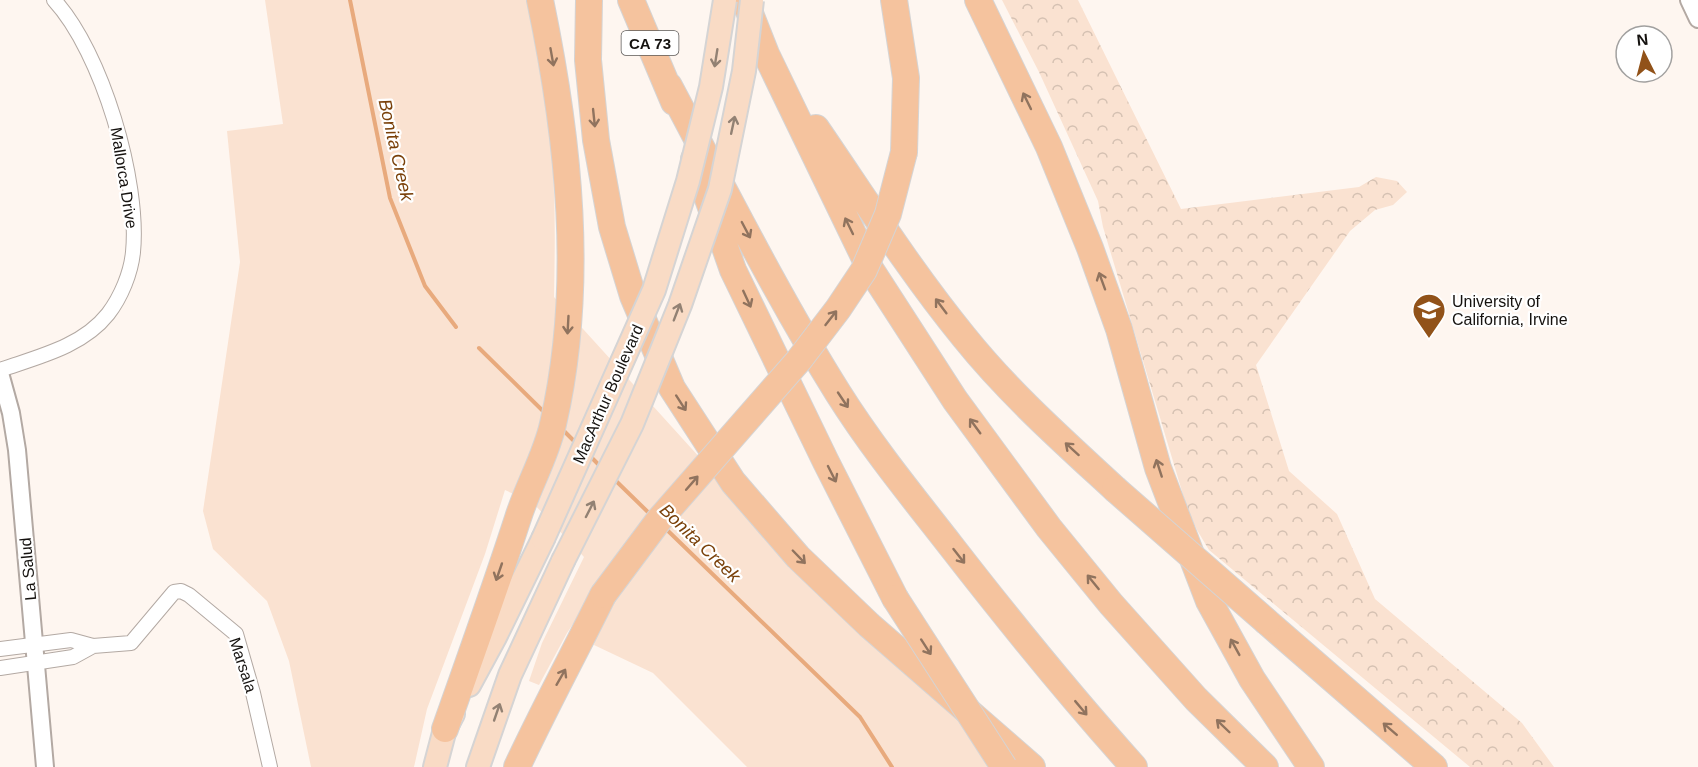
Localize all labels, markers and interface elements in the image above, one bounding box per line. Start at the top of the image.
north arrow [1614,24,1674,84]
road number: CA 73 [622,31,678,55]
text: N [1636,31,1649,49]
one-way arrow [547,47,558,67]
one-way arrow [710,47,721,67]
one-way arrow [1021,93,1032,111]
water label: Bonita Creek [375,97,418,204]
one-way arrow [589,108,600,128]
one-way arrow [728,116,739,136]
street label: Mallorca Drive [108,126,140,230]
one-way arrow [843,217,855,235]
one-way arrow [741,221,753,239]
one-way arrow [1095,272,1106,291]
one-way arrow [741,289,753,307]
school or university icon: University of California, Irvine [1411,292,1447,339]
place label: University of California, Irvine [1452,293,1568,328]
one-way arrow [934,299,947,315]
one-way arrow [672,303,683,322]
one-way arrow [825,311,838,327]
one-way arrow [562,315,573,335]
street label: MacArthur Boulevard [570,322,646,466]
one-way arrow [837,391,849,407]
one-way arrow [675,394,687,411]
one-way arrow [969,419,981,435]
one-way arrow [1065,442,1080,456]
one-way arrow [1152,459,1163,478]
one-way arrow [827,465,838,483]
one-way arrow [685,476,699,491]
one-way arrow [584,500,596,518]
water label: Bonita Creek [656,500,745,587]
street label: La Salud [17,537,39,601]
one-way arrow [952,548,965,564]
one-way arrow [792,550,807,565]
one-way arrow [493,562,504,581]
one-way arrow [1086,574,1099,590]
street label: Marsala [226,635,260,695]
one-way arrow [921,638,933,655]
one-way arrow [1228,639,1240,656]
one-way arrow [555,669,567,686]
one-way arrow [1075,700,1088,716]
one-way arrow [493,703,504,722]
one-way arrow [1216,719,1231,733]
one-way arrow [1383,722,1398,736]

